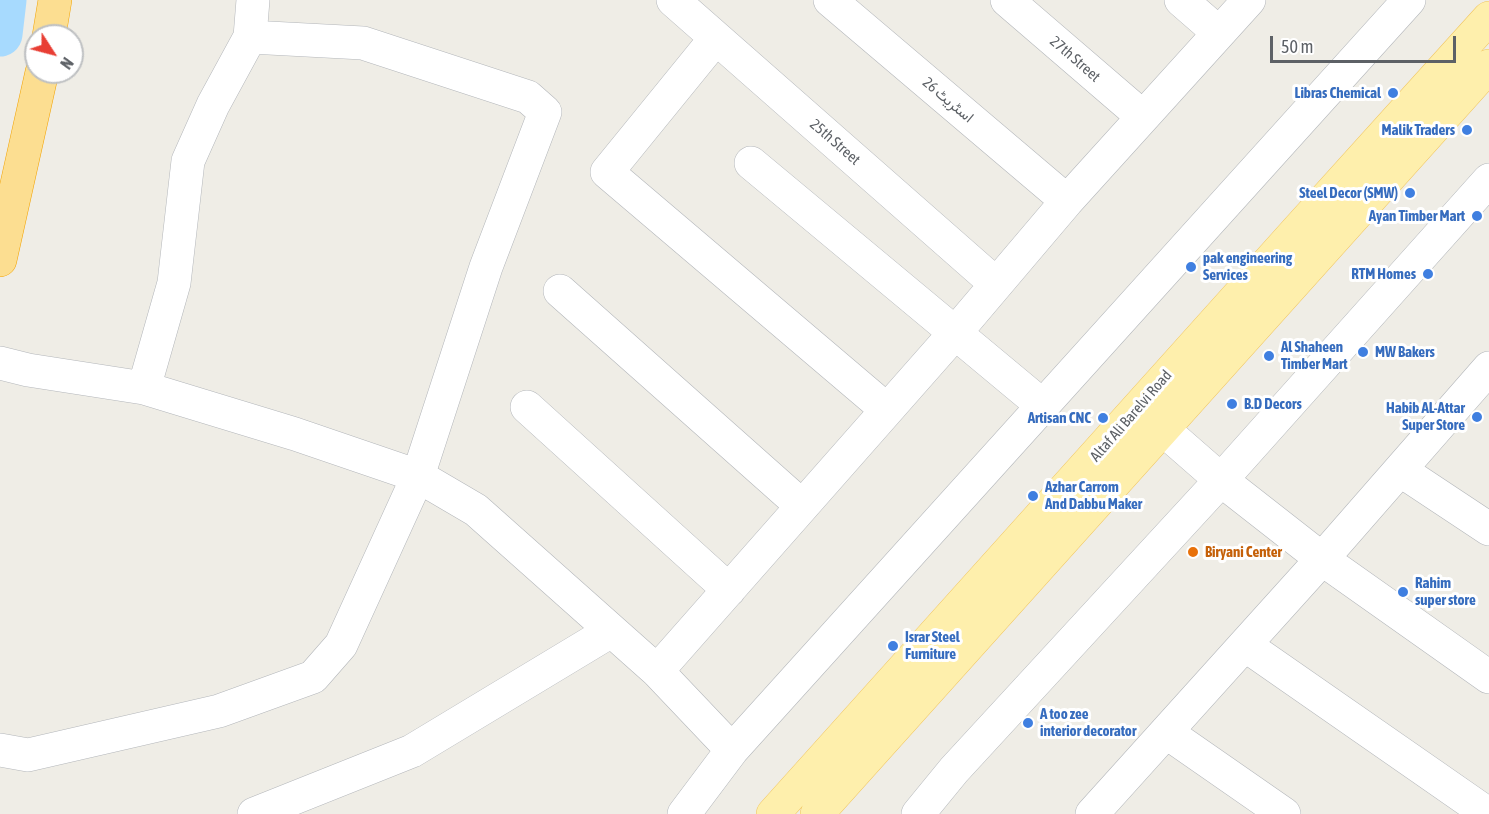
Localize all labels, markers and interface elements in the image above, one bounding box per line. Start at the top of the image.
north arrow [24,24,84,84]
scale bar [1273,24,1459,62]
street label: 27th Street [1046,32,1104,86]
text: 50 m [1281,36,1313,57]
text: N [57,54,77,73]
street label: اسٹریٹ 26 [919,74,977,126]
place label: Libras Chemical [1295,84,1381,102]
marker: Libras Chemical [1386,86,1400,100]
street label: 25th Street [806,115,864,169]
place label: Malik Traders [1381,121,1455,139]
marker: Malik Traders [1460,123,1474,137]
place label: Steel Decor (SMW) [1299,184,1398,202]
marker: Steel Decor (SMW) [1403,186,1417,200]
place label: Ayan Timber Mart [1369,207,1465,225]
marker: Ayan Timber Mart [1470,209,1484,223]
place label: pak engineering Services [1203,249,1292,284]
marker: pak engineering Services [1184,260,1198,274]
place label: RTM Homes [1351,265,1416,283]
marker: RTM Homes [1421,267,1435,281]
place label: Al Shaheen Timber Mart [1281,338,1348,373]
place label: MW Bakers [1375,343,1435,361]
marker: MW Bakers [1356,345,1370,359]
marker: Al Shaheen Timber Mart [1262,349,1276,363]
street label: Altaf Ali Barelvi Road [1086,367,1176,465]
place label: B.D Decors [1244,395,1302,413]
marker: B.D Decors [1225,397,1239,411]
place label: Habib AL-Attar Super Store [1386,399,1465,434]
place label: Artisan CNC [1028,409,1091,427]
marker: Habib AL-Attar Super Store [1470,410,1484,424]
marker: Artisan CNC [1096,411,1110,425]
place label: Azhar Carrom And Dabbu Maker [1045,478,1142,513]
marker: Azhar Carrom And Dabbu Maker [1026,489,1040,503]
place label: Biryani Center [1205,543,1282,561]
marker: Biryani Center [1186,545,1200,559]
place label: Rahim super store [1415,574,1476,609]
marker: Rahim super store [1396,585,1410,599]
place label: Israr Steel Furniture [905,628,960,663]
marker: Israr Steel Furniture [886,639,900,653]
place label: A too zee interior decorator [1040,705,1136,740]
marker: A too zee interior decorator [1021,716,1035,730]

